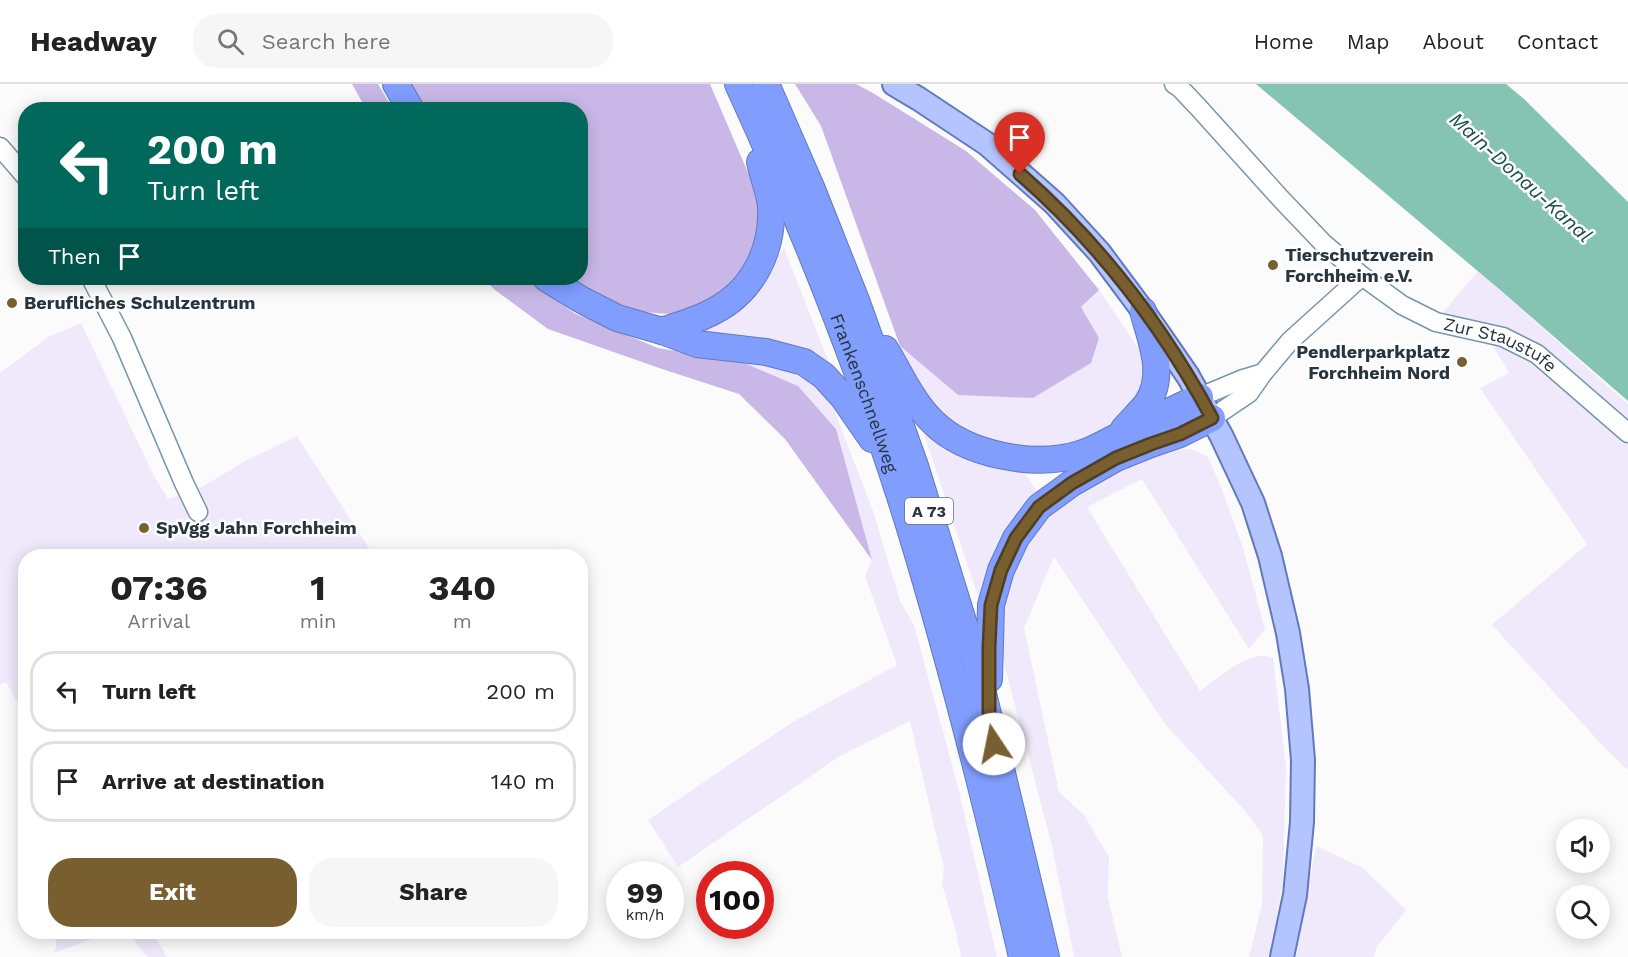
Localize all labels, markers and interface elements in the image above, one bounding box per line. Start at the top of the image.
search box [193,14,613,68]
text: Headway [30,25,157,58]
icon: search [214,25,247,58]
text: Search here [262,29,391,54]
text: Home [1254,29,1314,54]
text: Map [1347,29,1390,54]
text: About [1423,29,1484,54]
text: Contact [1517,29,1598,54]
water label: Main-Donau-Kanal [1445,107,1597,247]
pin [994,112,1045,174]
icon: arrive [1003,121,1036,154]
text: 200 m [147,125,278,174]
icon: left [48,126,126,204]
text: Turn left [147,175,259,207]
icon: arrive [113,240,146,273]
text: Then [48,244,101,269]
place label: Tierschutzverein Forchheim e.V. [1285,244,1434,286]
marker: Tierschutzverein Forchheim e.V. [1266,258,1280,272]
place label: Berufliches Schulzentrum [24,292,255,313]
marker: Berufliches Schulzentrum [5,296,19,310]
street label: Frankenschnellweg [826,310,903,476]
street label: Zur Staustufe [1442,313,1561,376]
place label: Pendlerparkplatz Forchheim Nord [1296,341,1450,383]
marker: Pendlerparkplatz Forchheim Nord [1455,355,1469,369]
road number: A 73 [905,498,953,524]
place label: SpVgg Jahn Forchheim [156,517,357,538]
marker: SpVgg Jahn Forchheim [137,521,151,535]
text: 07:36 [110,567,208,609]
text: 1 [310,567,326,609]
text: 340 [428,567,496,609]
text: Arrival [128,609,190,633]
text: min [300,609,336,633]
text: m [453,609,472,633]
icon: left [51,675,84,708]
text: Turn left [102,679,196,704]
text: 200 m [486,679,555,704]
position arrow [962,712,1026,776]
icon: arrive [51,765,84,798]
text: Arrive at destination [102,769,325,794]
text: 140 m [491,769,555,794]
map controls [1556,819,1610,939]
button: sound [1556,819,1610,873]
button: Exit [48,858,297,927]
button: Share [309,858,558,927]
speed limit sign: 100 [696,861,774,939]
text: 99 [627,875,663,910]
button: search [1556,885,1610,939]
text: km/h [626,906,664,924]

